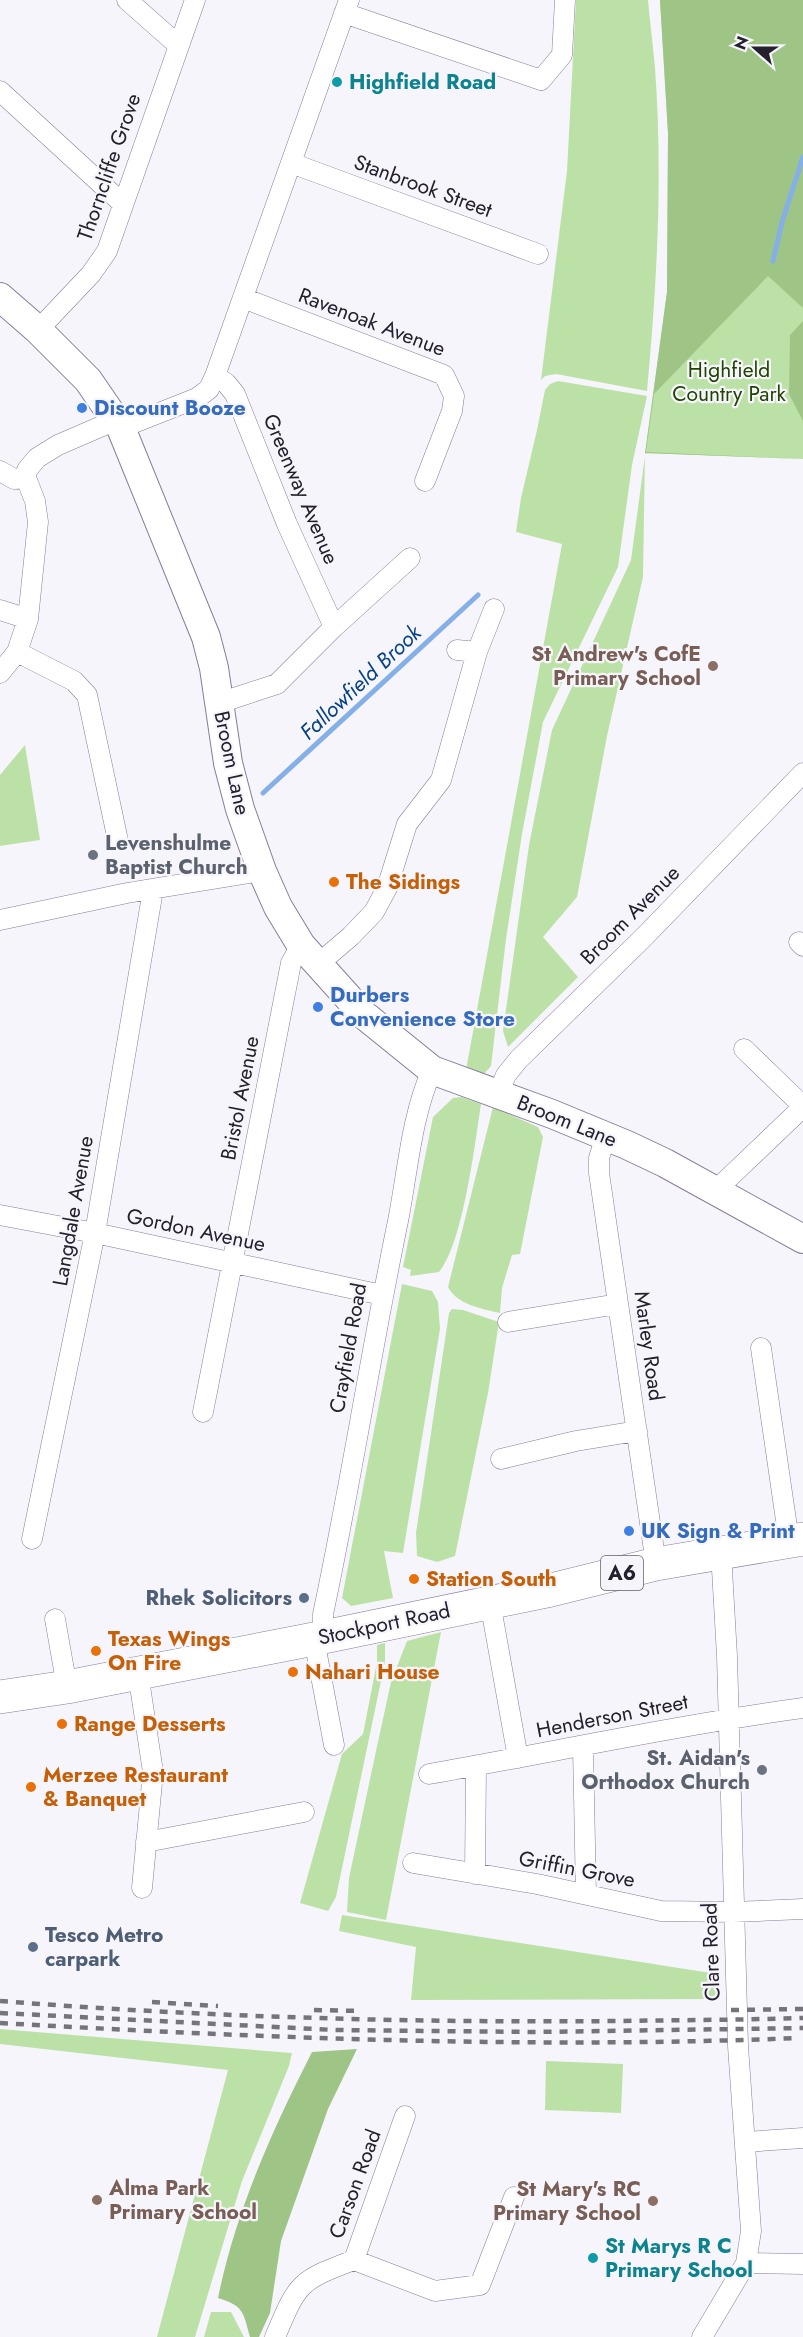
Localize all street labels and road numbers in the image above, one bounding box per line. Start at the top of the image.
street label: Thorncliffe Grove [70,89,148,245]
street label: Stanbrook Street [350,147,496,225]
street label: Ravenoak Avenue [294,280,450,364]
street label: Greenway Avenue [256,409,346,569]
street label: Broom Lane [206,708,258,818]
street label: Broom Avenue [574,858,687,971]
street label: Bristol Avenue [213,1033,267,1163]
street label: Broom Lane [512,1087,622,1155]
street label: Langdale Avenue [45,1133,101,1288]
street label: Gordon Avenue [124,1201,268,1259]
street label: Crayfield Road [322,1281,374,1415]
street label: Marley Road [626,1289,672,1403]
road number: A6 [601,1556,643,1590]
street label: Stockport Road [315,1595,453,1653]
street label: Henderson Street [533,1687,691,1745]
street label: Griffin Grove [516,1843,638,1895]
street label: Clare Road [694,1902,728,2002]
street label: Carson Road [321,2125,389,2243]

